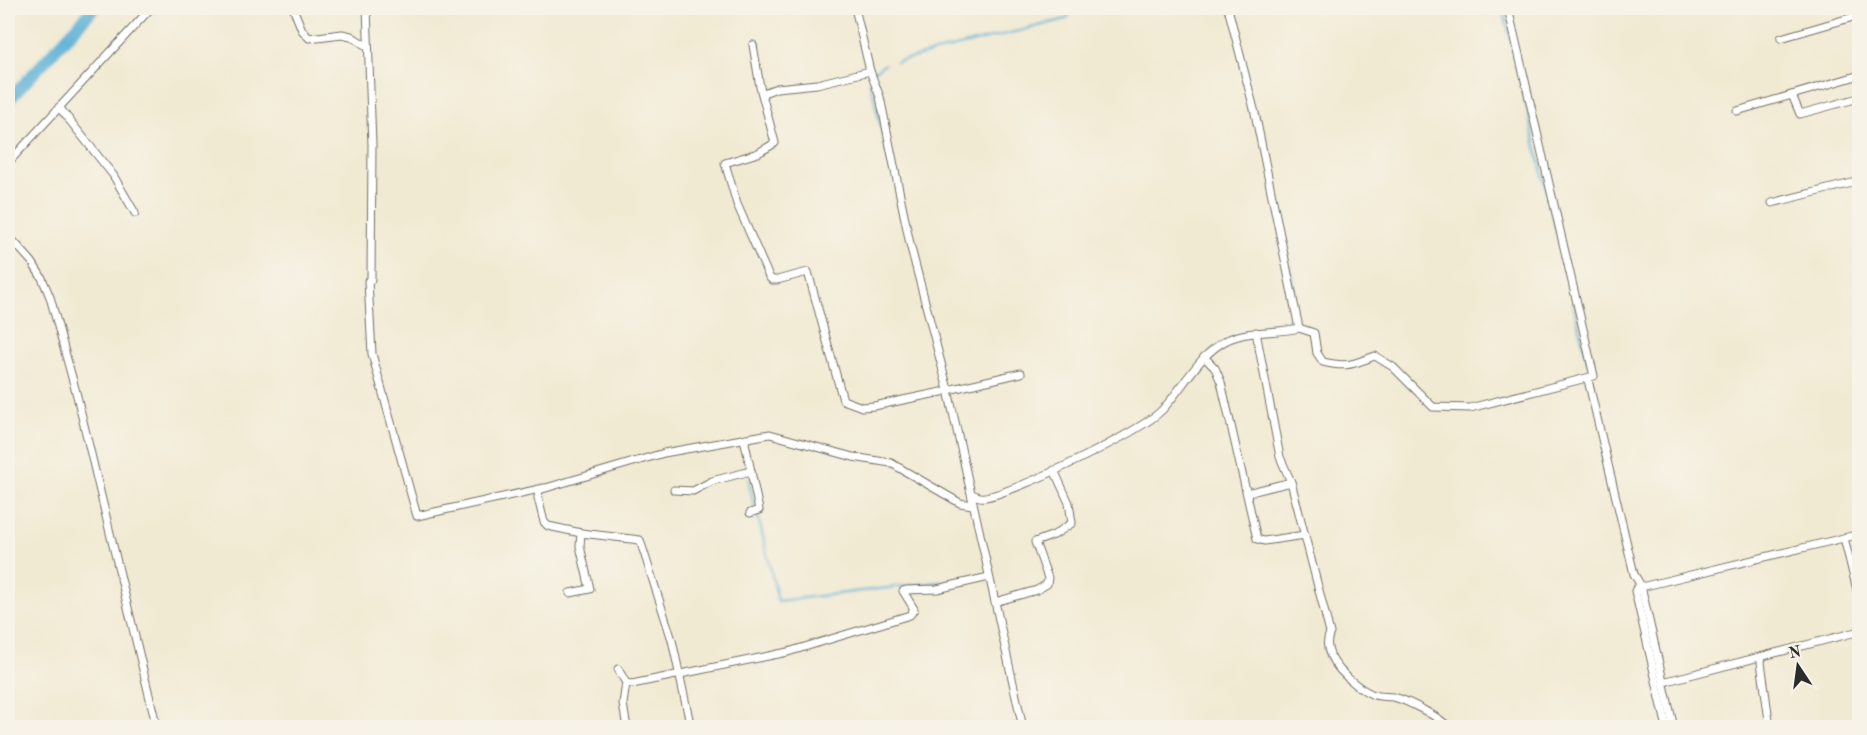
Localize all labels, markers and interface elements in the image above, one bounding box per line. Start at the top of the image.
north arrow [1768,636,1828,696]
text: N [1787,644,1804,663]

